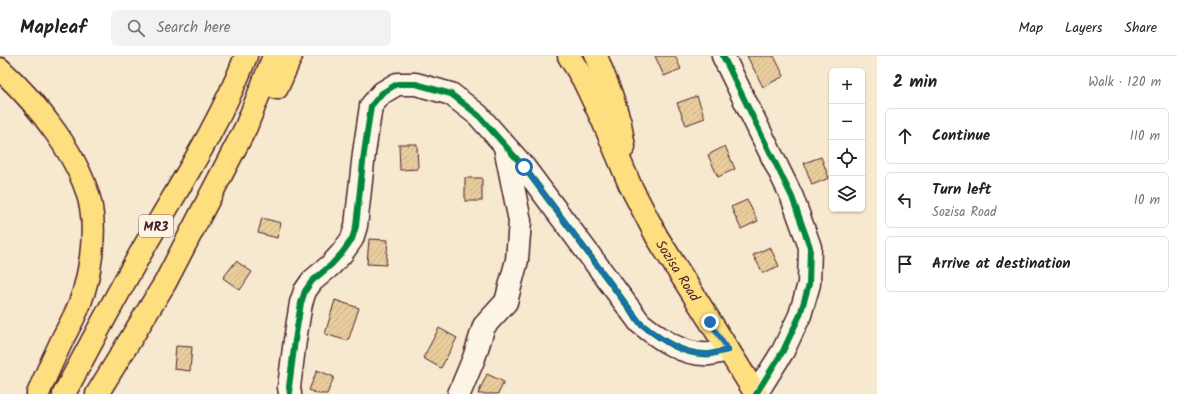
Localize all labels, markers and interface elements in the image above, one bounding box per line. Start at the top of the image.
search box [111,10,391,46]
text: Mapleaf [20,13,87,43]
text: Search here [157,16,231,40]
icon: search [125,17,147,39]
text: Map [1019,17,1043,39]
text: Layers [1065,17,1103,39]
text: Share [1125,17,1157,39]
map controls [829,68,865,212]
button: + [829,68,865,104]
text: 2 min [893,69,937,96]
text: Walk · 120 m [1088,72,1161,93]
button: − [829,104,865,140]
text: Continue [932,124,990,148]
icon: ahead [894,125,916,147]
text: 110 m [1130,126,1160,147]
button: locate [829,140,865,176]
route start [515,158,533,176]
button: layers [829,176,865,212]
text: Turn left [932,178,992,202]
icon: left [894,189,916,211]
text: 10 m [1134,190,1160,211]
text: Sozisa Road [932,202,997,223]
road number: MR3 [139,215,173,237]
street label: Sozisa Road [649,236,706,307]
text: Arrive at destination [932,252,1071,276]
icon: arrive [894,253,916,275]
route end [701,313,719,331]

